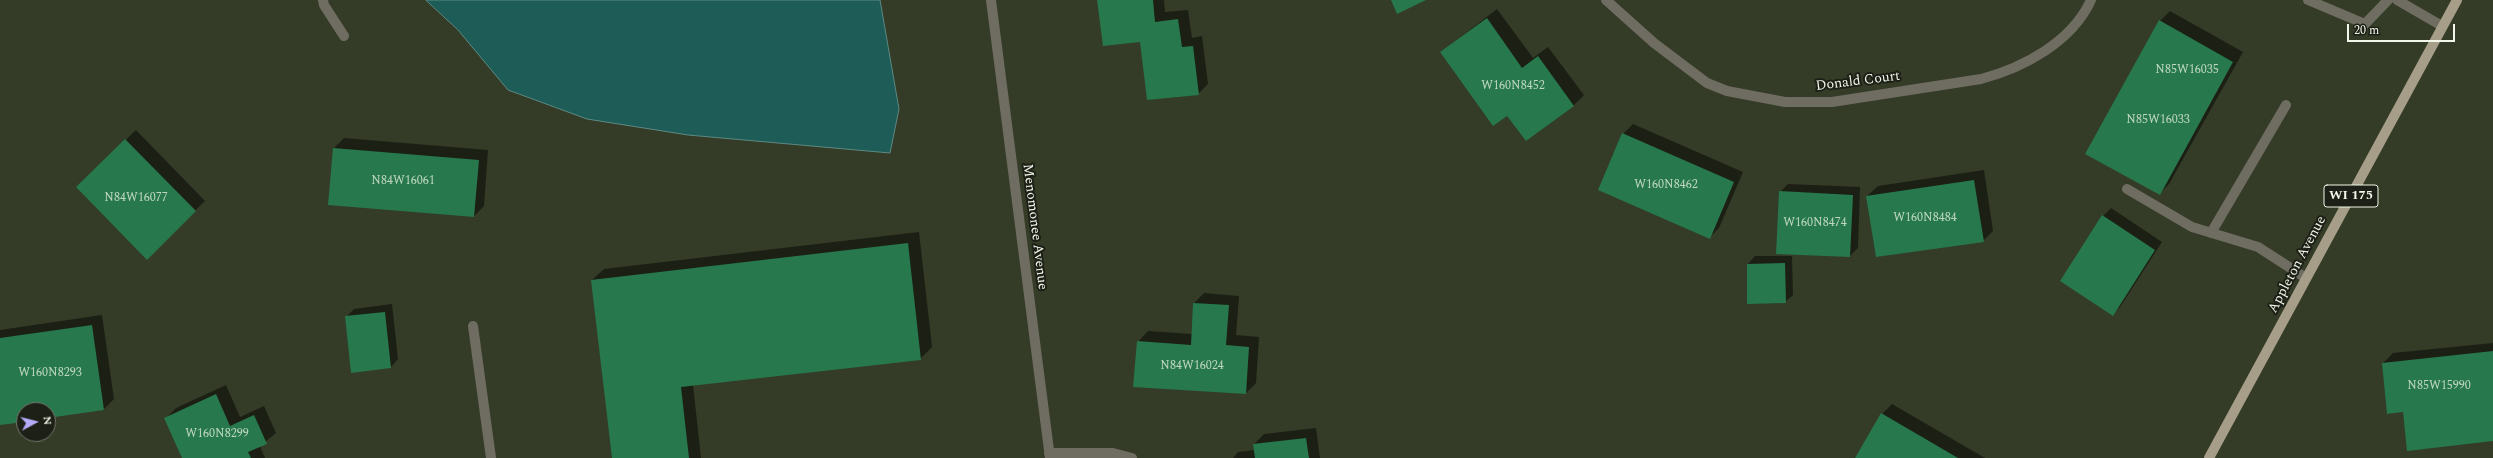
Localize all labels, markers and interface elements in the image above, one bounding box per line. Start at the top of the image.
scale bar [2349,16,2457,42]
text: 20 m [2354,21,2379,40]
house number: N85W16035 [2155,64,2219,78]
street label: Donald Court [1815,68,1901,96]
house number: W160N8452 [1481,80,1545,94]
house number: N85W16033 [2126,114,2190,128]
street label: Menomonee Avenue [1018,163,1050,291]
house number: N84W16061 [371,175,435,189]
house number: W160N8462 [1634,179,1698,193]
road number: WI 175 [2324,185,2378,207]
house number: N84W16077 [104,192,168,206]
house number: W160N8484 [1893,212,1957,226]
street label: Appleton Avenue [2265,214,2331,316]
house number: W160N8474 [1783,217,1847,231]
house number: N84W16024 [1160,360,1224,374]
house number: W160N8293 [18,367,82,381]
house number: N85W15990 [2407,380,2471,394]
north arrow [16,402,56,442]
text: N [38,415,56,426]
house number: W160N8299 [185,428,249,442]

